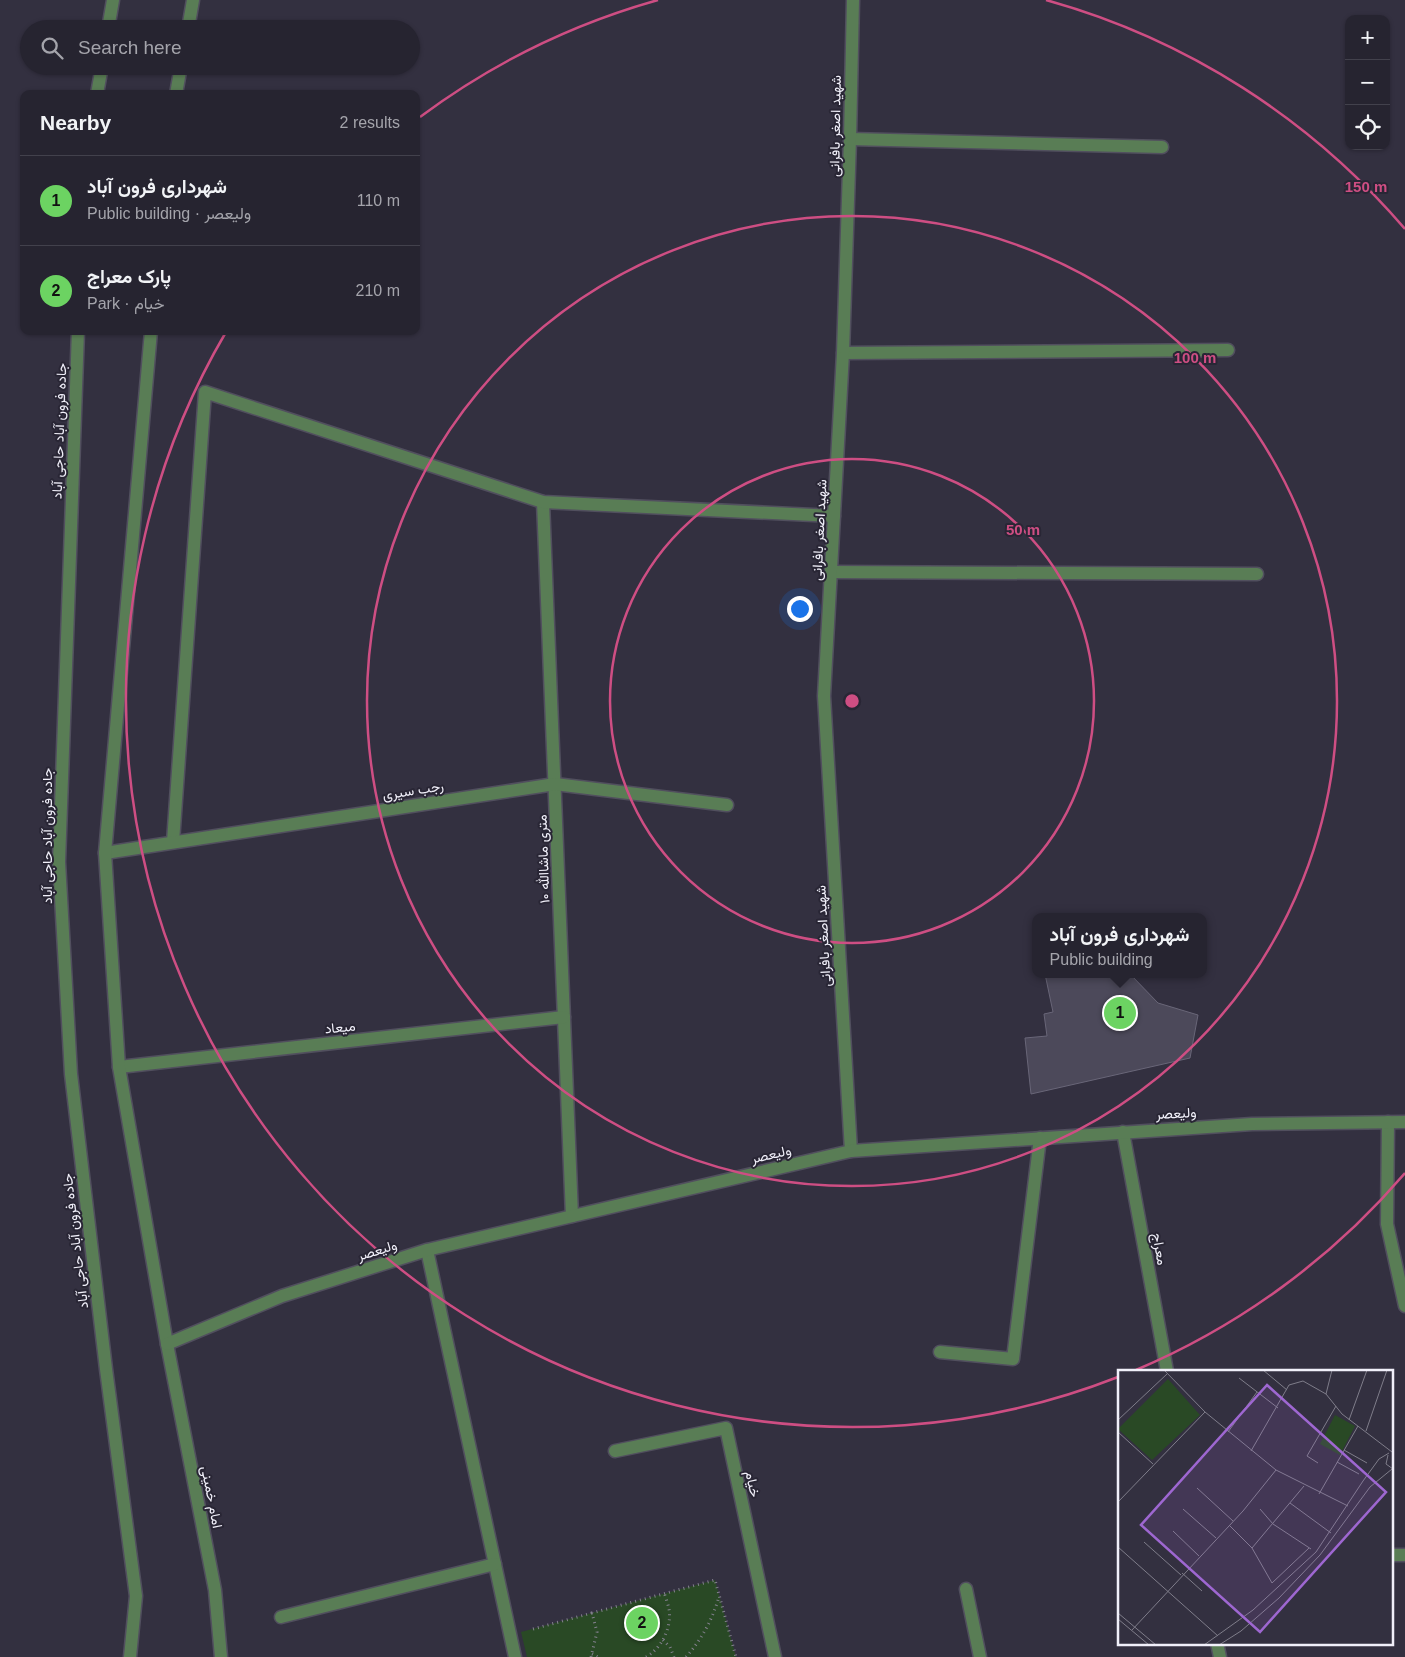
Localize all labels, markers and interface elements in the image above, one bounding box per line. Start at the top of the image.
map controls [1345,15,1390,150]
button: + [1345,15,1390,60]
search box [20,20,420,75]
icon: search [38,34,66,62]
text: Search here [78,37,182,58]
button: − [1345,60,1390,105]
street label: شهید اصغر بافرانی [826,75,845,177]
button: locate [1345,105,1390,150]
text: Nearby [40,111,111,134]
text: 2 results [340,114,400,131]
text: شهرداری فرون آباد [87,176,227,197]
text: 150 m [1345,178,1387,195]
text: 1 [52,192,60,209]
text: 110 m [357,192,400,209]
text: Public building · ولیعصر [87,205,251,222]
text: پارک معراج [87,266,171,287]
text: 2 [52,282,60,299]
text: 210 m [356,282,400,299]
text: Park · خیام [87,295,164,312]
text: 100 m [1174,349,1216,366]
street label: جاده فرون آباد حاجی آباد [49,363,70,499]
street label: شهید اصغر بافرانی [808,479,831,581]
text: 50 m [1006,521,1040,538]
your location [787,596,813,622]
centre of rings [843,692,861,710]
street label: جاده فرون آباد حاجی آباد [39,768,56,904]
street label: رجب سیری [381,777,445,804]
street label: ۱۰ متری ماشاالله [533,814,554,904]
street label: شهید اصغر بافرانی [812,885,835,987]
popup [1032,913,1207,978]
text: شهرداری فرون آباد [1050,924,1189,945]
text: Public building [1050,951,1153,968]
pin: 1 [1104,994,1136,1032]
street label: میعاد [324,1017,356,1037]
street label: ولیعصر [1154,1104,1197,1123]
street label: ولیعصر [748,1142,793,1168]
street label: جاده فرون آباد حاجی آباد [59,1172,92,1310]
street label: معراج [1146,1232,1171,1267]
street label: ولیعصر [354,1236,399,1265]
inset map [1118,1370,1392,1644]
street label: امام خمینی [197,1465,226,1530]
street label: خیام [741,1469,764,1499]
pin: 2 [626,1604,658,1642]

